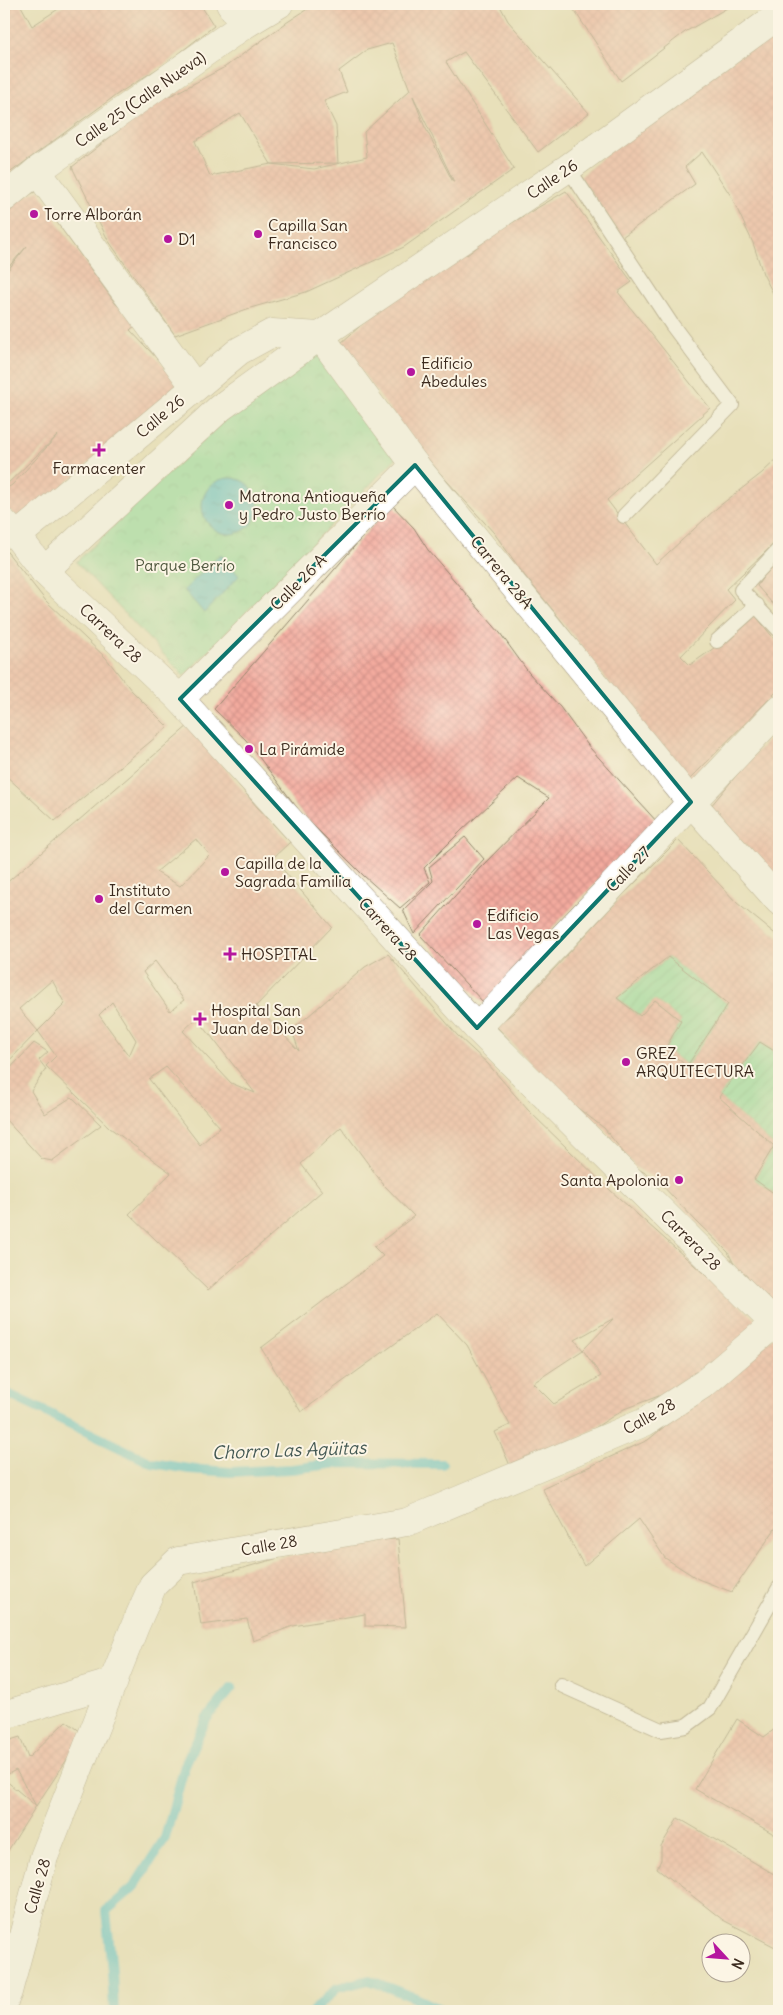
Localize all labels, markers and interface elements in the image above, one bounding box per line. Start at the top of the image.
street label: Calle 25 (Calle Nueva) [71,46,209,152]
street label: Calle 26 [523,155,581,203]
place label: Torre Alborán [44,204,142,224]
marker: Torre Alborán [28,208,40,220]
place label: Capilla San Francisco [268,215,348,253]
marker: Capilla San Francisco [252,228,264,240]
place label: D1 [178,229,196,249]
marker: D1 [162,233,174,245]
place label: Edificio Abedules [421,353,487,391]
marker: Edificio Abedules [405,366,417,378]
street label: Calle 26 [132,390,188,442]
marker: Farmacenter [93,444,105,456]
place label: Farmacenter [52,458,146,478]
place label: Matrona Antioqueña y Pedro Justo Berrío [239,486,386,524]
marker: Matrona Antioqueña y Pedro Justo Berrío [223,499,235,511]
street label: Carrera 28A [466,531,538,613]
street label: Calle 26 A [266,550,330,614]
park label: Parque Berrío [135,555,235,575]
street label: Carrera 28 [76,599,146,667]
place label: La Pirámide [259,739,345,759]
marker: La Pirámide [243,743,255,755]
street label: Calle 27 [601,842,655,896]
place label: Capilla de la Sagrada Familia [235,853,351,891]
marker: Capilla de la Sagrada Familia [219,866,231,878]
place label: Instituto del Carmen [109,880,192,918]
marker: Instituto del Carmen [93,893,105,905]
street label: Carrera 28 [354,893,422,965]
place label: Edificio Las Vegas [487,905,559,943]
marker: Edificio Las Vegas [471,918,483,930]
place label: HOSPITAL [241,944,317,964]
marker: HOSPITAL [223,947,237,961]
place label: Hospital San Juan de Dios [211,1000,304,1038]
marker: Hospital San Juan de Dios [193,1012,207,1026]
place label: GREZ ARQUITECTURA [636,1043,754,1081]
marker: GREZ ARQUITECTURA [620,1056,632,1068]
place label: Santa Apolonia [561,1170,669,1190]
marker: Santa Apolonia [673,1174,685,1186]
street label: Carrera 28 [656,1205,726,1275]
street label: Calle 28 [619,1393,679,1439]
water label: Chorro Las Agüitas [211,1436,368,1464]
street label: Calle 28 [239,1530,299,1560]
street label: Calle 28 [20,1856,54,1916]
north arrow [700,1932,750,1982]
text: N [727,1955,748,1972]

